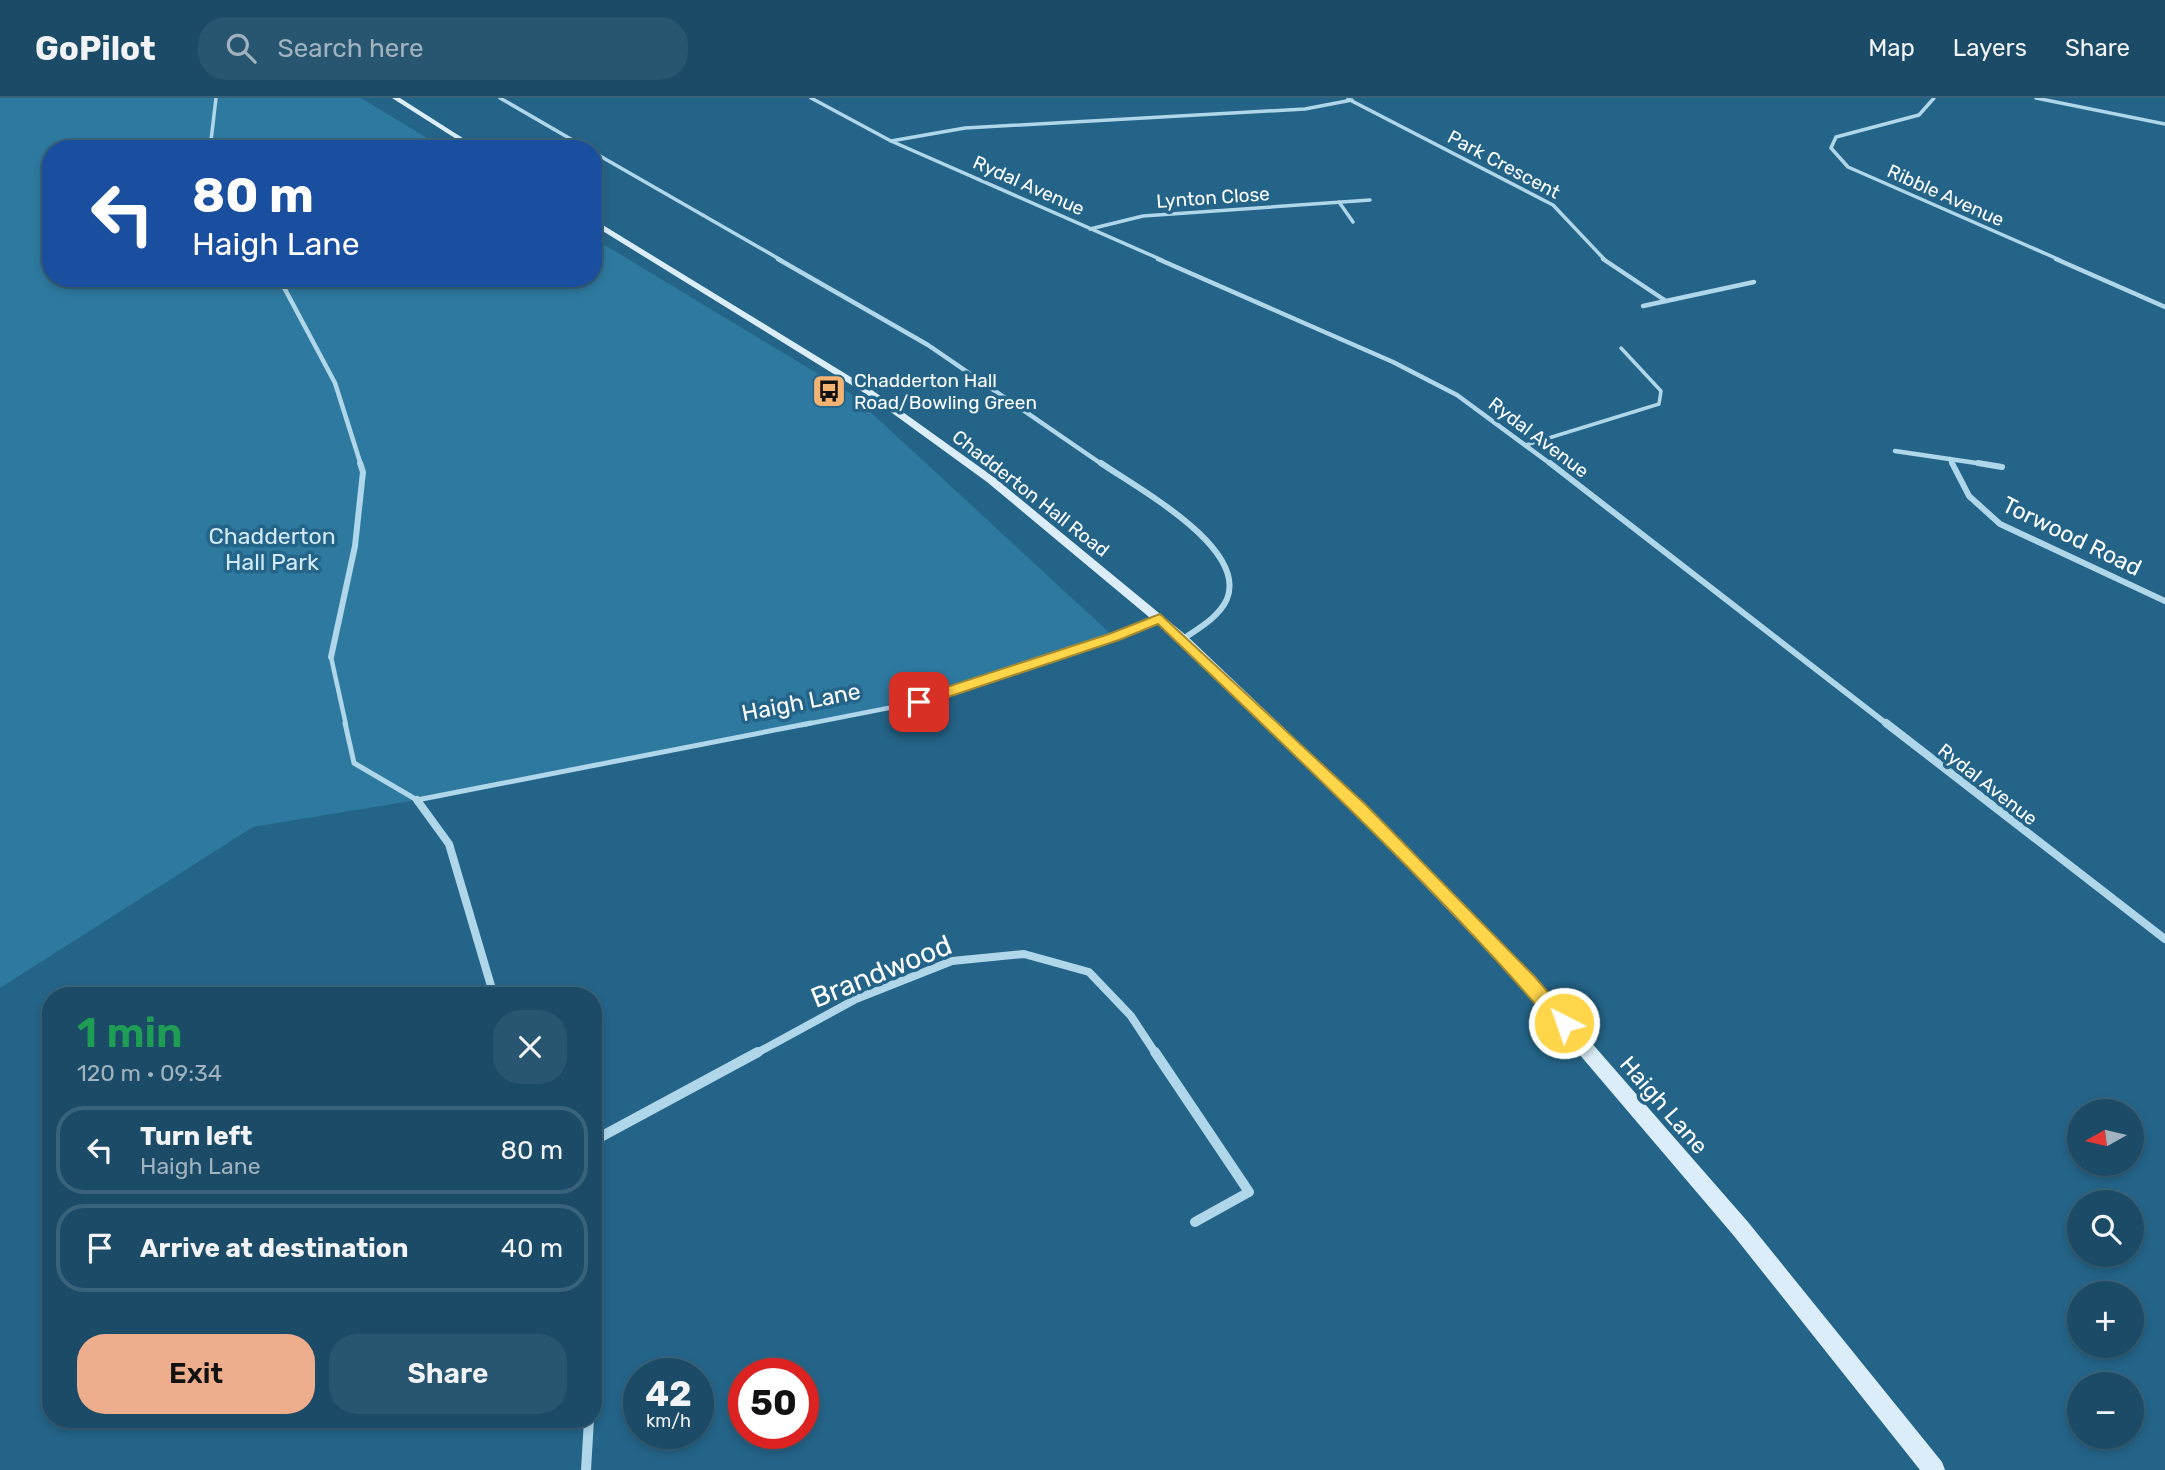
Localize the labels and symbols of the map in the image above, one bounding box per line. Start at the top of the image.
street label: Park Crescent [1444,125,1564,204]
street label: Rydal Avenue [969,151,1088,220]
street label: Ribble Avenue [1884,159,2008,232]
street label: Lynton Close [1155,182,1271,213]
place label: Chadderton Hall Road/Bowling Green [854,369,1037,414]
bus stop icon: Chadderton Hall Road/Bowling Green [810,372,848,410]
street label: Rydal Avenue [1484,392,1593,483]
street label: Chadderton Hall Road [948,425,1114,562]
street label: Torwood Road [1998,490,2146,582]
park label: Chadderton Hall Park [208,522,336,576]
pin [889,672,949,732]
street label: Haigh Lane [739,677,863,727]
street label: Rydal Avenue [1933,738,2042,830]
street label: Brandwood [806,928,956,1015]
position arrow [1527,986,1601,1060]
street label: Haigh Lane [1614,1050,1714,1160]
north arrow [2067,1099,2144,1176]
speed limit sign: 50 [728,1358,819,1449]

